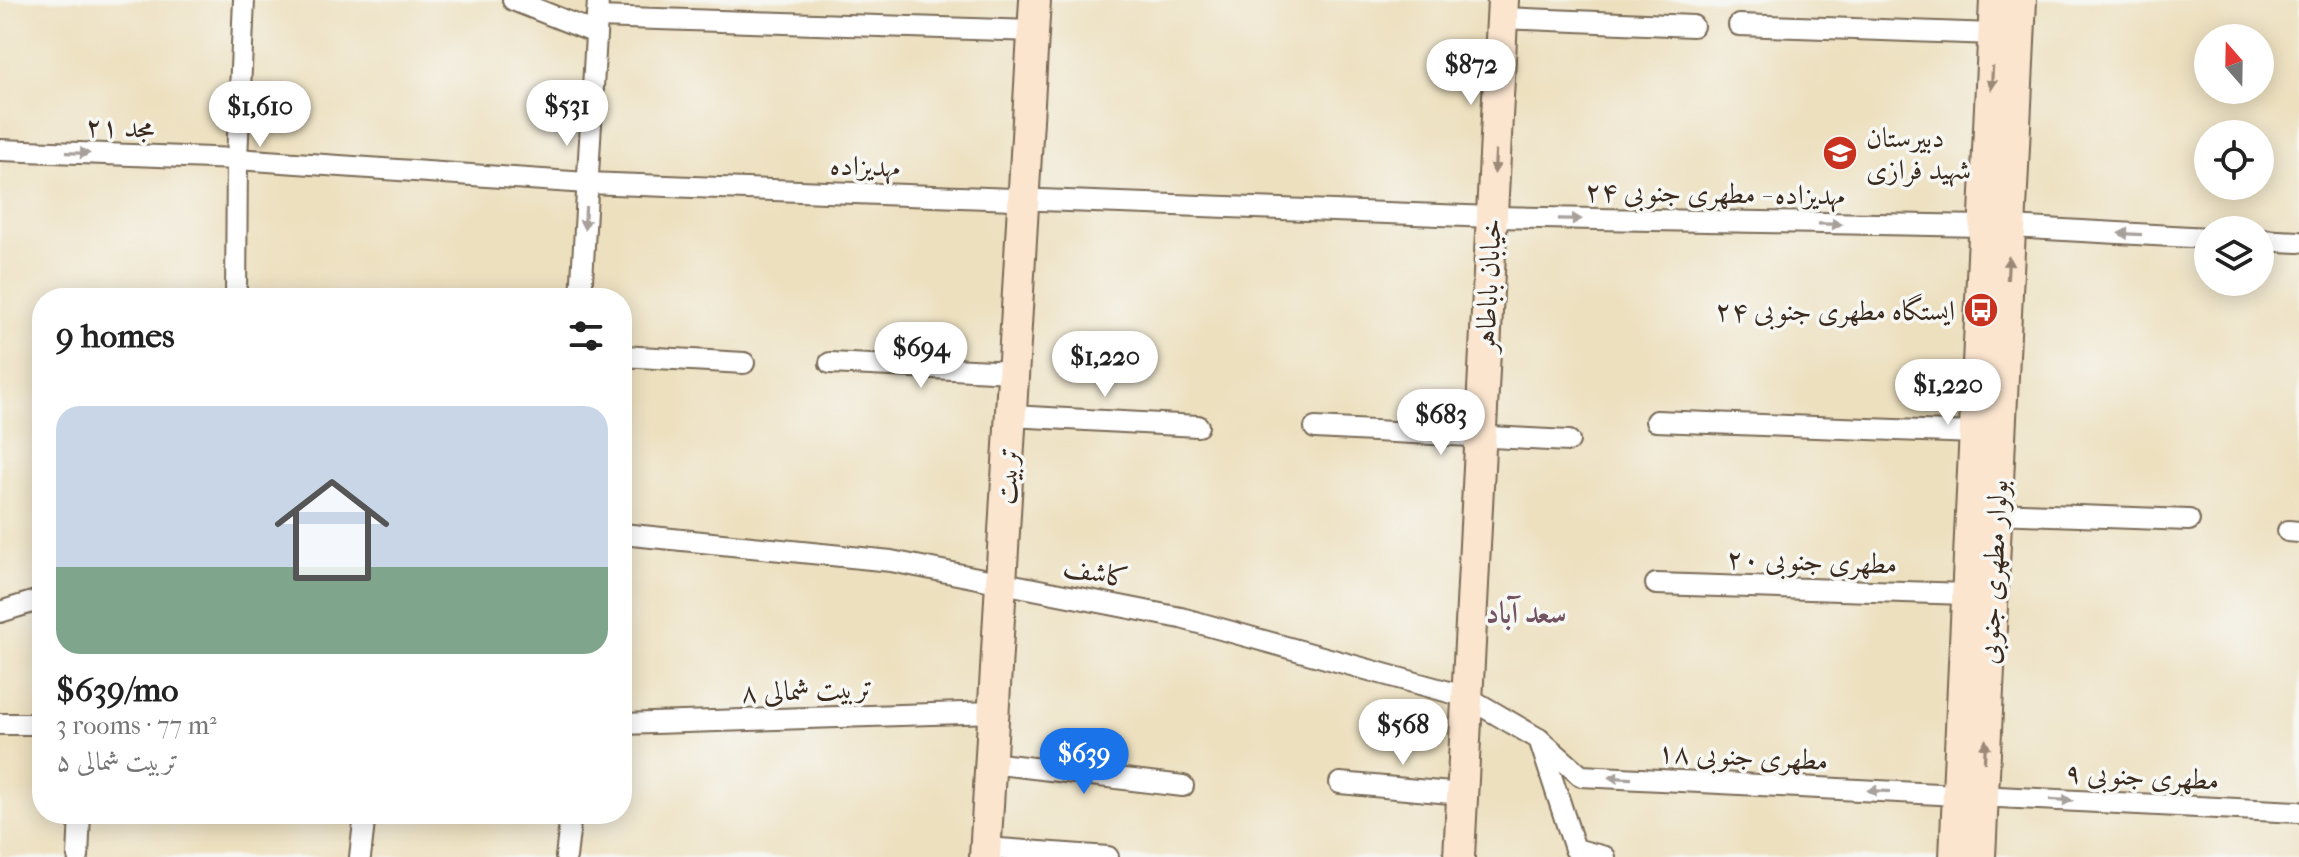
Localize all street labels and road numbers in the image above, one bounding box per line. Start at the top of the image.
street label: مجد ۲۱ [85,109,155,145]
street label: مهدیزاده [829,148,901,186]
street label: مهدیزاده - مطهری جنوبی ۲۴ [1585,174,1845,215]
street label: خیابان باباطاهر [1468,218,1509,356]
street label: تربیت [989,446,1025,506]
street label: بولوار مطهری جنوبی [1972,479,2017,665]
street label: مطهری جنوبی ۲۰ [1726,542,1898,583]
street label: کاشف [1060,549,1132,595]
street label: تربیت شمالی ۸ [741,671,873,709]
street label: مطهری جنوبی ۱۸ [1657,735,1829,780]
street label: مطهری جنوبی ۹ [2064,755,2220,800]

